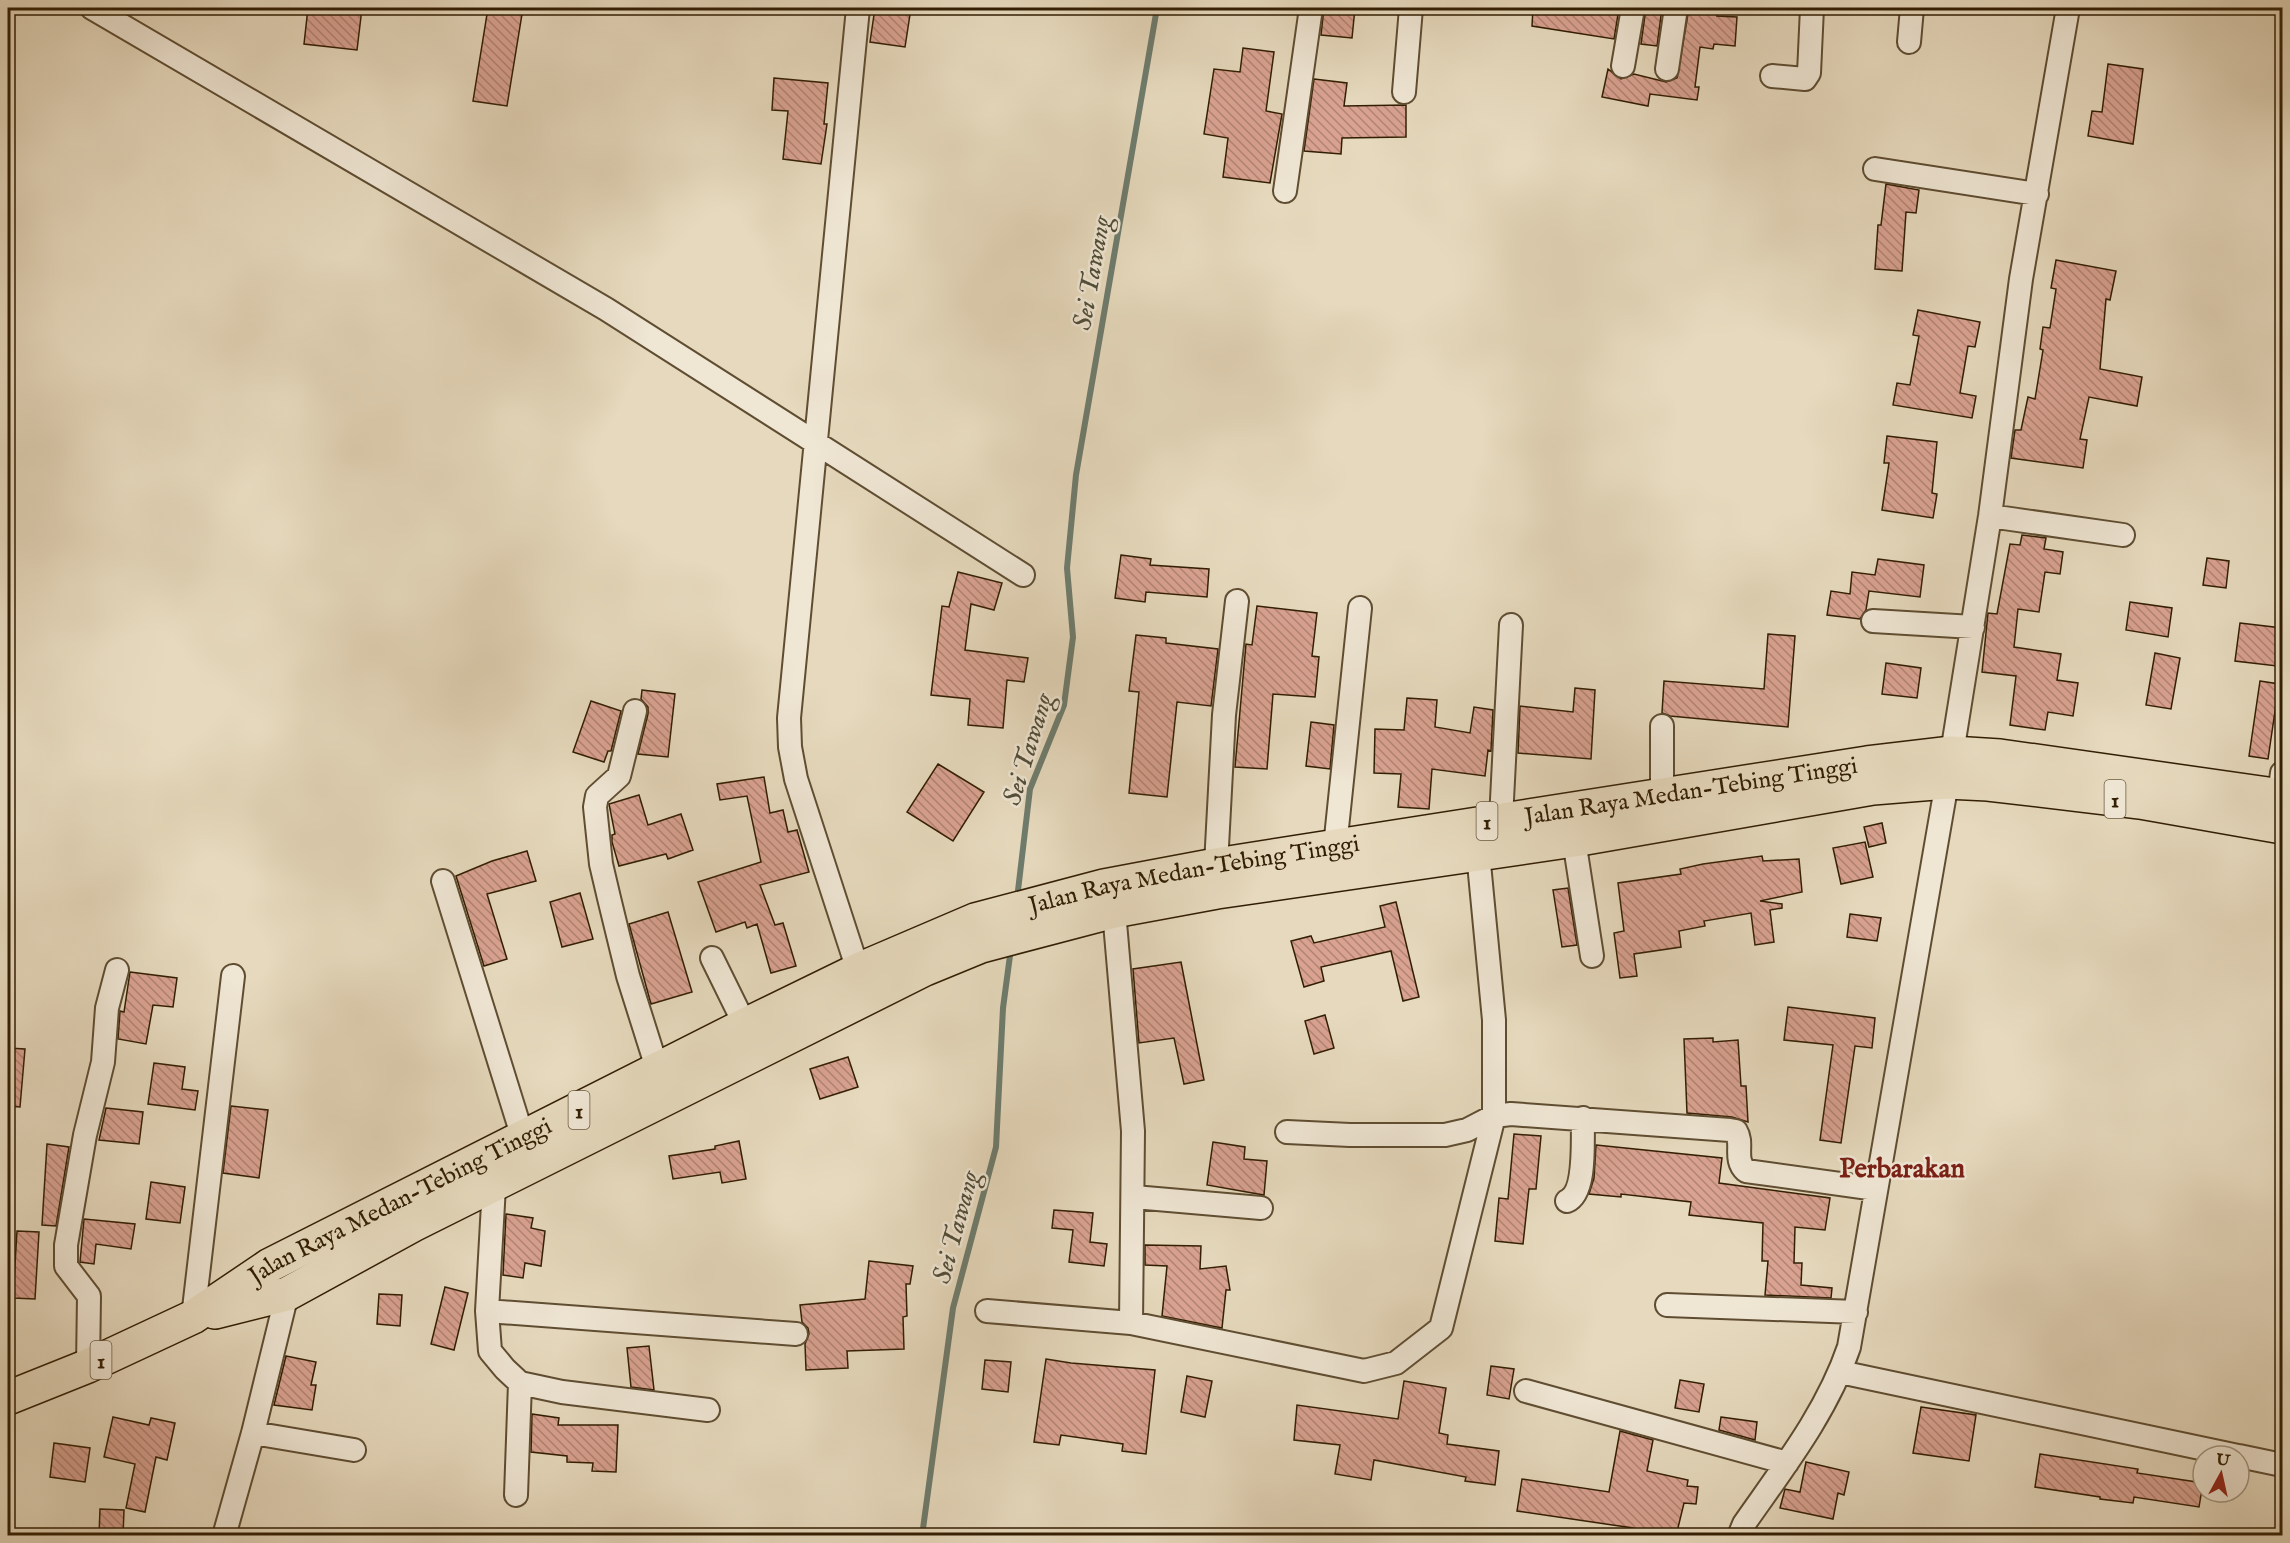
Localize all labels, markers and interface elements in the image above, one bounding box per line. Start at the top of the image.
water label: Sei Tawang [1066,212,1120,333]
water label: Sei Tawang [996,688,1062,810]
street label: Jalan Raya Medan-Tebing Tinggi [1519,751,1860,834]
road number: 1 [2104,780,2126,818]
road number: 1 [1476,802,1498,840]
street label: Jalan Raya Medan-Tebing Tinggi [1022,829,1362,923]
road number: 1 [568,1091,590,1129]
street label: Jalan Raya Medan-Tebing Tinggi [240,1111,557,1294]
district label: Perbarakan [1839,1153,1965,1187]
water label: Sei Tawang [926,1166,989,1288]
road number: 1 [90,1341,112,1379]
north arrow [2191,1444,2251,1504]
text: U [2214,1450,2231,1472]

